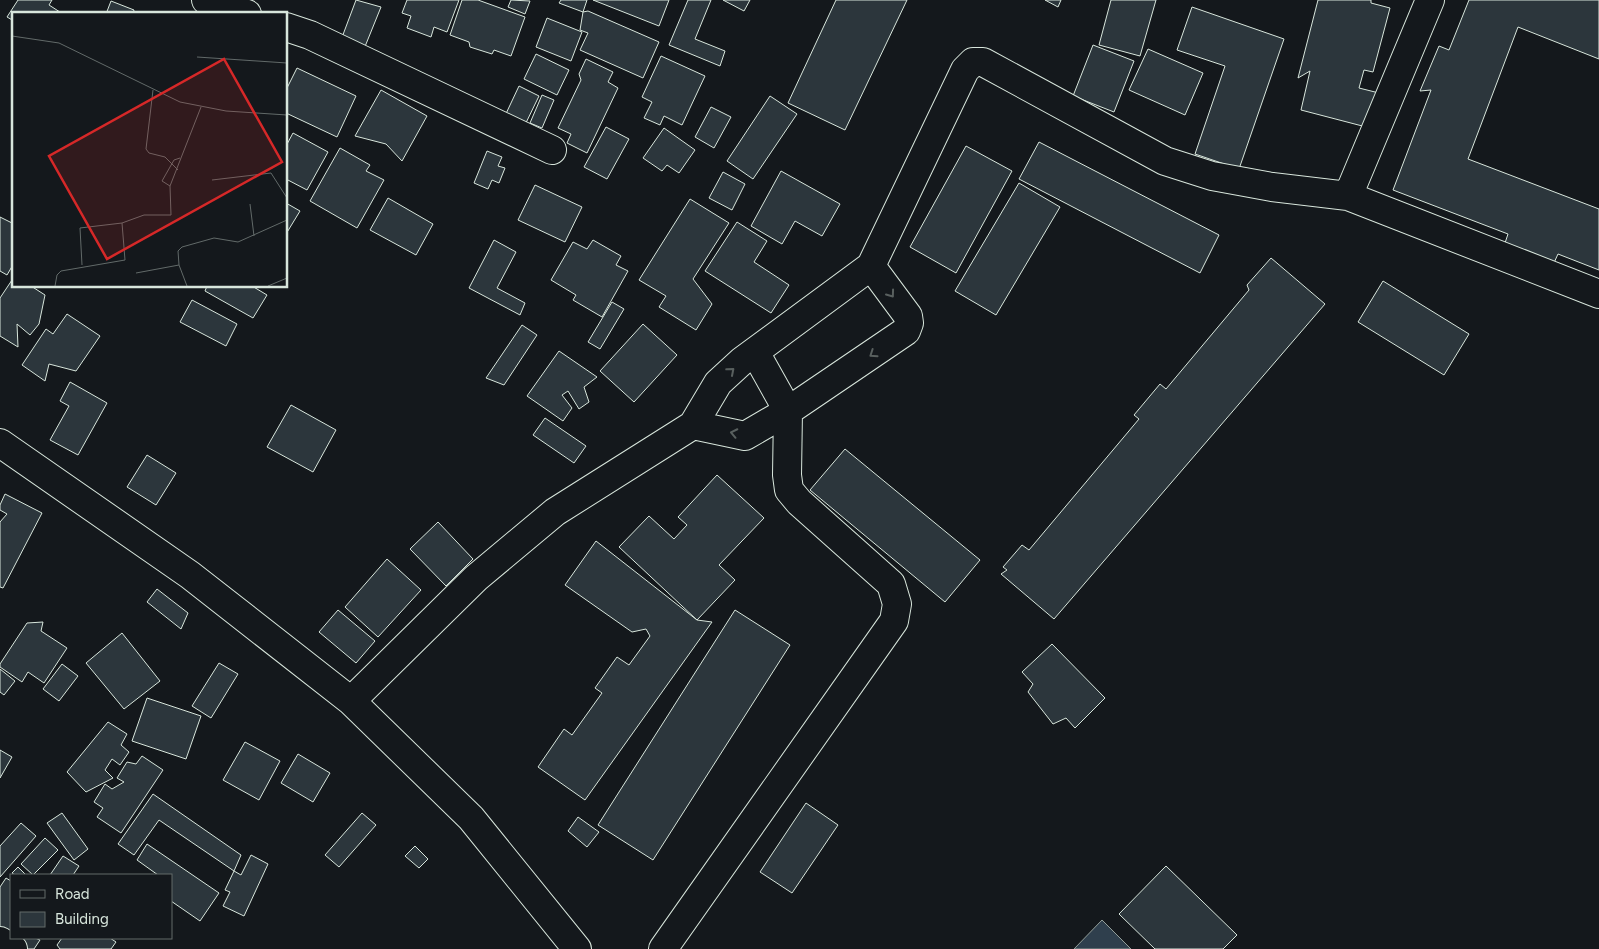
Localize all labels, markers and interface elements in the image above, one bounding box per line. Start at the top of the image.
inset map [12,12,288,288]
one-way arrow [885,288,894,298]
one-way arrow [869,348,878,357]
one-way arrow [725,368,734,377]
one-way arrow [730,429,739,439]
legend [10,874,172,939]
text: Road [55,885,90,903]
text: Building [55,910,109,928]

